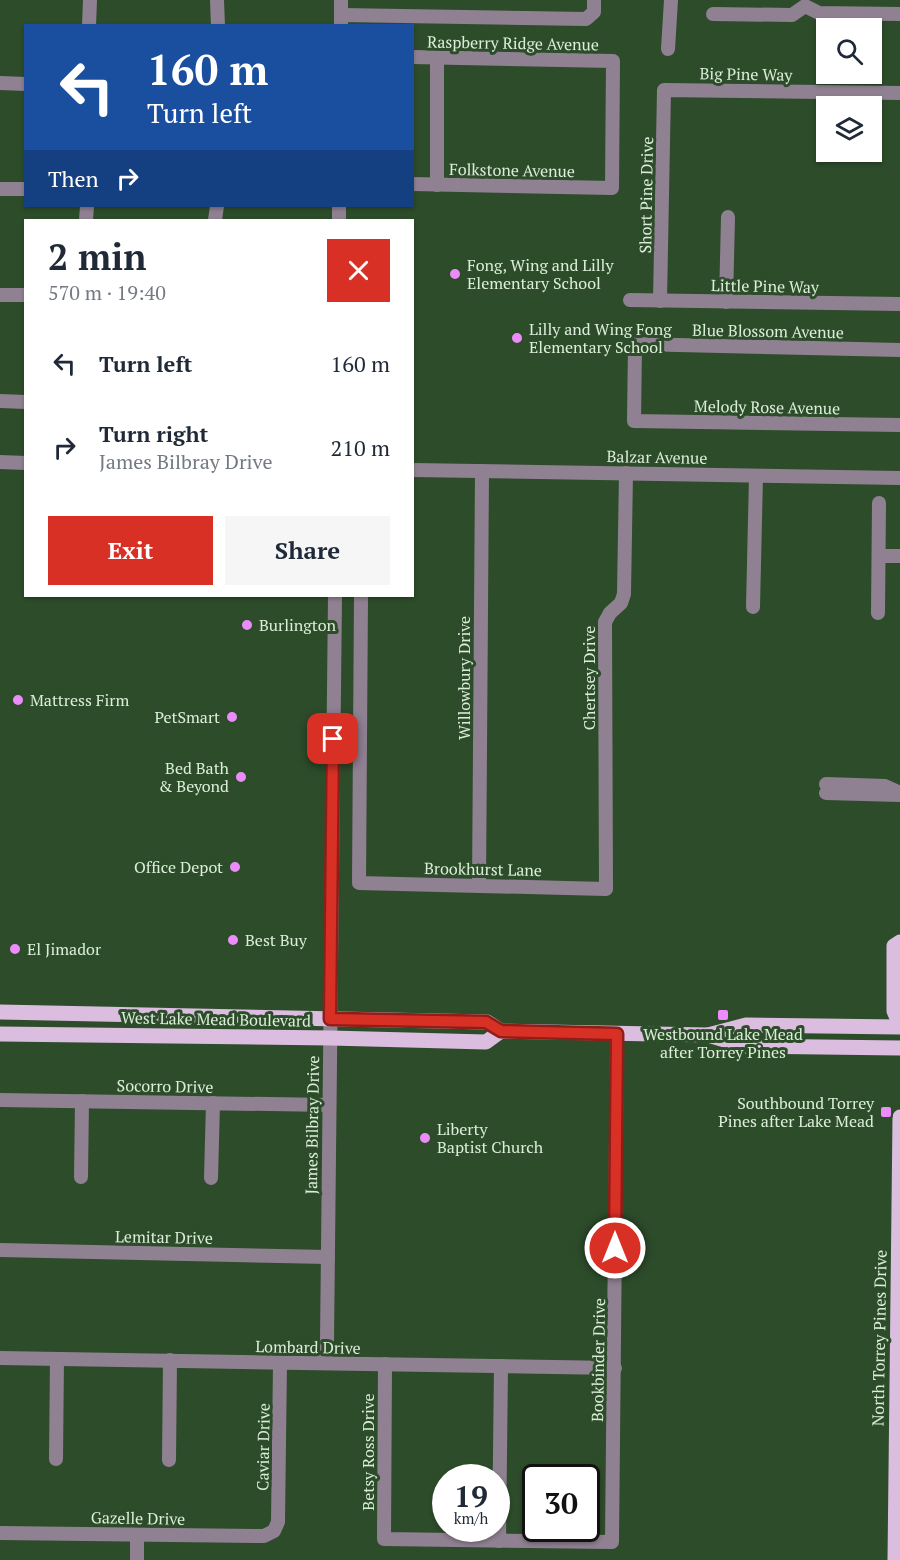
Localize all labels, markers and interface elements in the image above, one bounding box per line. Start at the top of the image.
map controls [816,18,882,162]
button: search [816,18,882,84]
street label: Raspberry Ridge Avenue [427,31,599,55]
text: 160 m [147,41,268,97]
icon: left [48,48,126,126]
street label: Big Pine Way [699,62,794,86]
text: Turn left [147,95,252,131]
button: layers [816,96,882,162]
street label: Short Pine Drive [634,136,658,254]
street label: Folkstone Avenue [449,158,575,182]
icon: right [111,162,144,195]
text: Then [48,164,99,193]
text: 2 min [48,233,146,280]
button: close [327,239,390,302]
place label: Fong, Wing and Lilly Elementary School [467,254,614,294]
marker: Fong, Wing and Lilly Elementary School [448,267,462,281]
street label: Little Pine Way [711,274,820,298]
text: 570 m · 19:40 [48,279,166,306]
place label: Lilly and Wing Fong Elementary School [529,318,672,358]
street label: Blue Blossom Avenue [692,319,844,343]
marker: Lilly and Wing Fong Elementary School [510,331,524,345]
icon: left [48,347,81,380]
text: Turn left [99,349,192,378]
text: 160 m [330,349,390,378]
street label: Melody Rose Avenue [694,395,840,419]
text: Turn right [99,419,208,448]
icon: right [48,431,81,464]
text: 210 m [330,433,390,462]
street label: Balzar Avenue [606,445,708,469]
text: James Bilbray Drive [99,448,272,475]
button: Exit [48,516,213,585]
button: Share [225,516,390,585]
place label: Burlington [259,614,337,636]
street label: Willowbury Drive [453,616,475,740]
marker: Burlington [240,618,254,632]
street label: Chertsey Drive [578,626,600,730]
place label: Mattress Firm [30,689,129,711]
marker: Mattress Firm [11,693,25,707]
place label: PetSmart [154,706,220,728]
marker: PetSmart [225,710,239,724]
pin [307,713,358,764]
icon: arrive [316,722,349,755]
place label: Bed Bath & Beyond [159,757,230,797]
marker: Bed Bath & Beyond [234,770,248,784]
place label: Office Depot [134,856,223,878]
street label: Brookhurst Lane [424,857,542,881]
marker: Office Depot [228,860,242,874]
place label: Best Buy [245,929,308,951]
marker: Best Buy [226,933,240,947]
place label: El Jimador [27,938,102,960]
marker: El Jimador [8,942,22,956]
street label: West Lake Mead Boulevard [121,1006,311,1032]
marker: Westbound Lake Mead after Torrey Pines [716,1008,730,1022]
place label: Westbound Lake Mead after Torrey Pines [643,1023,803,1063]
street label: James Bilbray Drive [300,1055,324,1195]
street label: Socorro Drive [117,1074,213,1098]
place label: Southbound Torrey Pines after Lake Mead [718,1092,875,1132]
marker: Southbound Torrey Pines after Lake Mead [879,1105,893,1119]
place label: Liberty Baptist Church [437,1118,544,1158]
marker: Liberty Baptist Church [418,1131,432,1145]
position arrow [583,1216,647,1280]
street label: Lemitar Drive [115,1225,213,1249]
street label: North Torrey Pines Drive [866,1250,892,1426]
street label: Bookbinder Drive [586,1298,610,1422]
street label: Lombard Drive [255,1335,361,1359]
street label: Betsy Ross Drive [357,1393,379,1511]
street label: Caviar Drive [251,1403,275,1491]
speed limit sign: 30 [522,1464,600,1542]
text: 19 [454,1476,488,1516]
street label: Gazelle Drive [91,1506,185,1530]
text: km/h [454,1508,488,1528]

